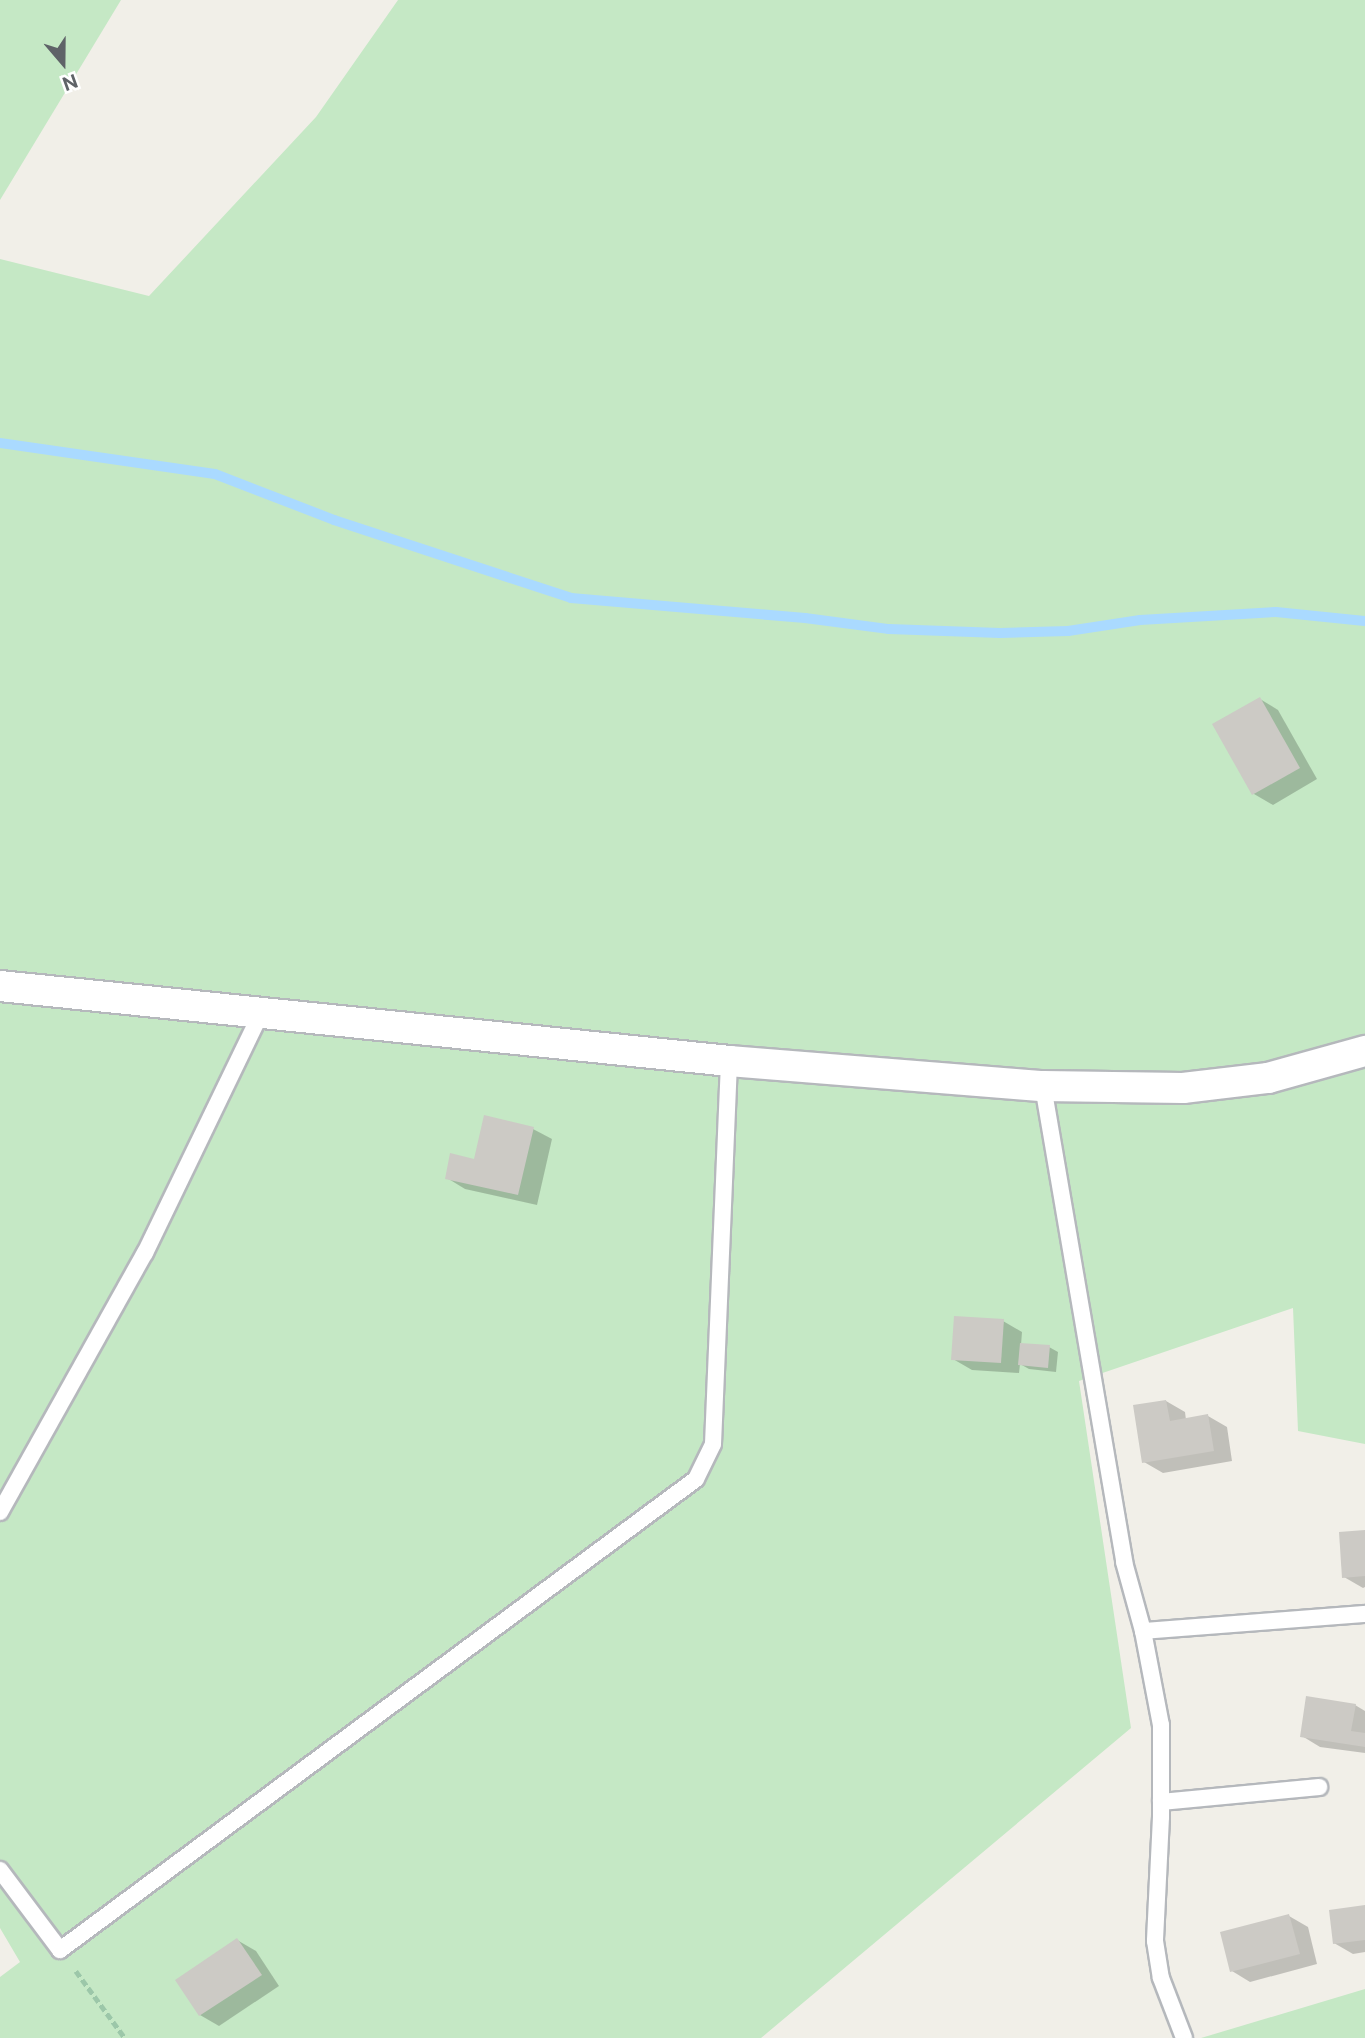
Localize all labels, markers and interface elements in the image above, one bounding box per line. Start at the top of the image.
north arrow [28,28,98,98]
text: N [59,70,81,96]

